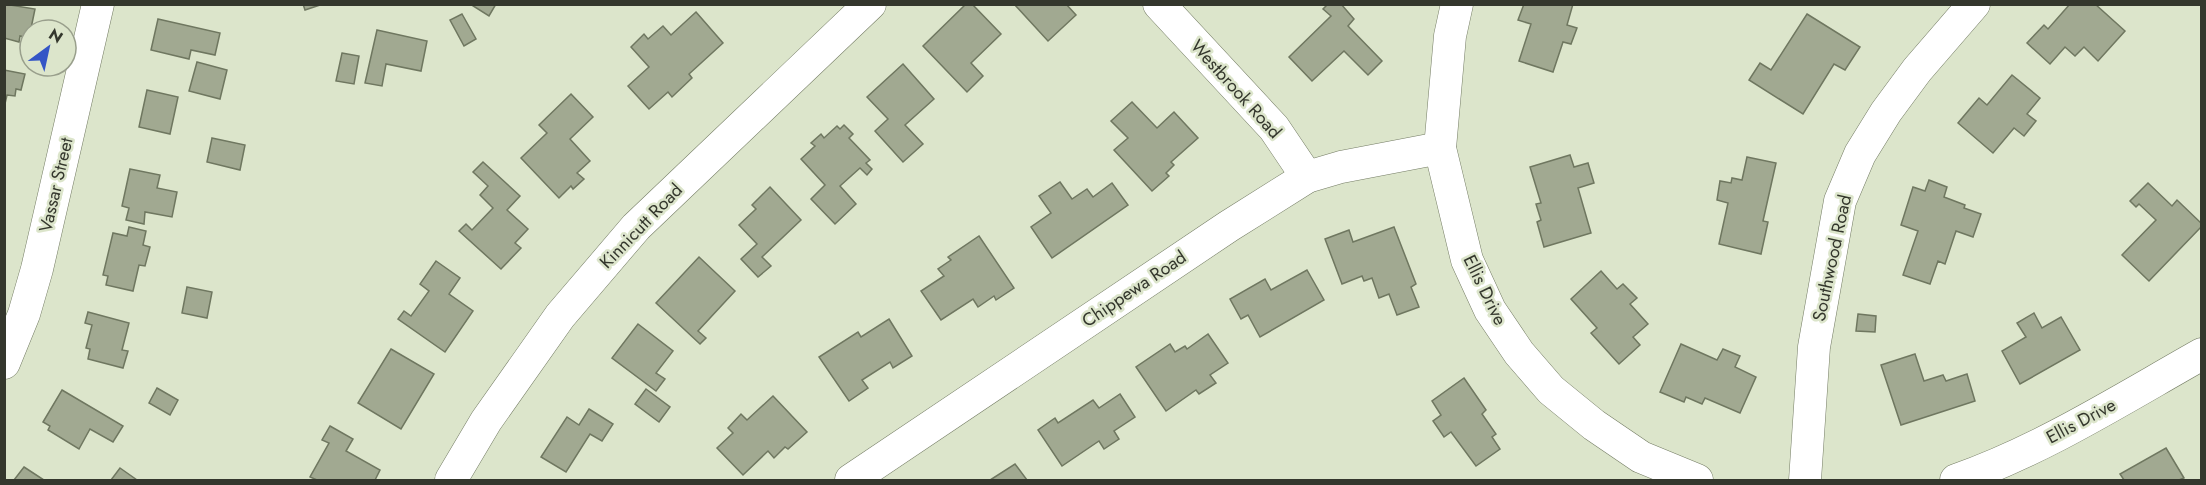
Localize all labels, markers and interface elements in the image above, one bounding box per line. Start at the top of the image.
north arrow [18,18,78,78]
text: N [44,23,67,49]
street label: Westbrook Road [1184,34,1288,144]
street label: Vassar Street [32,134,80,235]
street label: Kinnicutt Road [594,178,688,274]
street label: Southwood Road [1806,192,1858,324]
street label: Chippewa Road [1077,244,1191,334]
street label: Ellis Drive [1457,250,1513,330]
street label: Ellis Drive [2042,392,2120,450]

